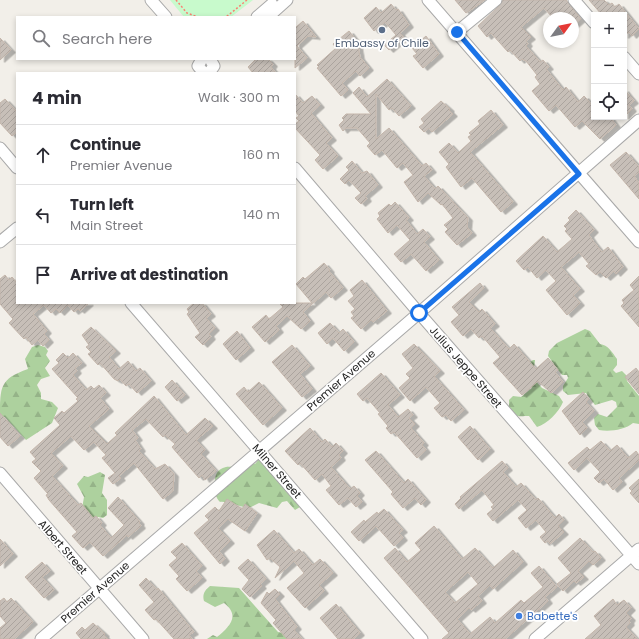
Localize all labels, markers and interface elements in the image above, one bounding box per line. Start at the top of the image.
north arrow [543,12,579,48]
map controls [591,12,627,120]
button: + [591,12,627,48]
search box [16,16,296,60]
route end [448,23,466,41]
marker: Embassy of Chile [377,25,387,35]
icon: search [30,27,52,49]
text: Search here [62,28,152,49]
place label: Embassy of Chile [335,35,429,51]
button: − [591,48,627,84]
button: locate [591,84,627,120]
text: 4 min [32,86,82,110]
text: Walk · 300 m [198,88,280,107]
text: Continue [70,134,141,155]
icon: ahead [32,144,54,166]
text: 160 m [243,145,280,164]
text: Premier Avenue [70,156,172,175]
text: Turn left [70,194,134,215]
icon: left [32,204,54,226]
text: 140 m [243,205,280,224]
text: Main Street [70,216,143,235]
icon: arrive [32,264,54,286]
text: Arrive at destination [70,264,228,285]
route start [410,304,428,322]
street label: Julius Jeppe Street [426,323,506,411]
street label: Premier Avenue [303,345,379,414]
street label: Milner Street [249,440,305,502]
street label: Albert Street [35,516,91,578]
street label: Premier Avenue [57,557,133,626]
place label: Babette's [527,608,578,624]
marker: Babette's [514,611,524,621]

